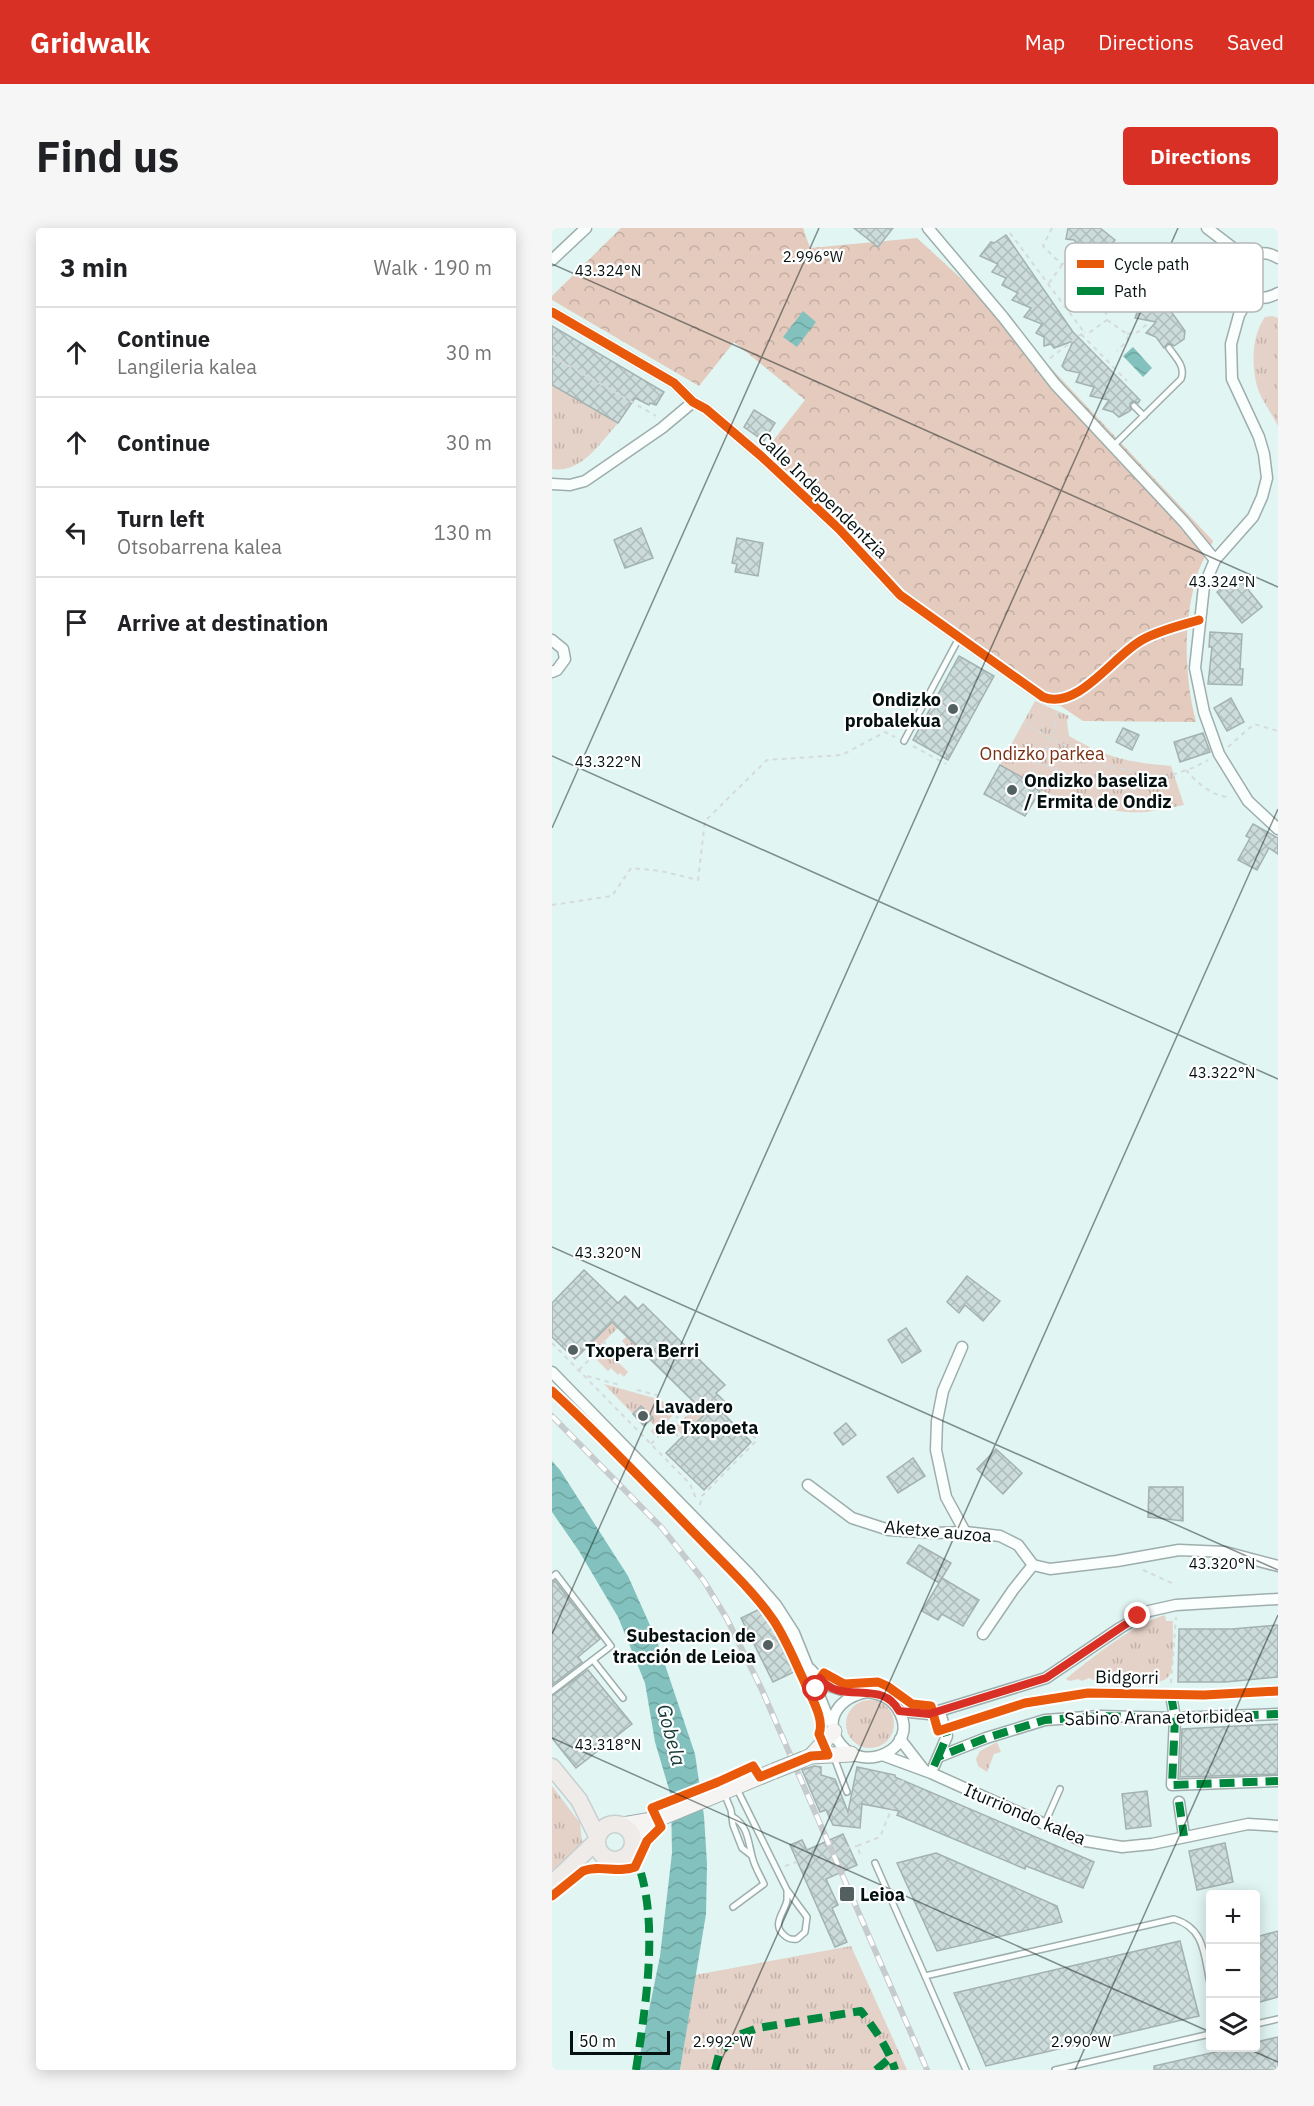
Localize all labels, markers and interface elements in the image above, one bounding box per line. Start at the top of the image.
text: Gridwalk [30,24,150,61]
text: Map [1025,28,1065,56]
text: Directions [1098,28,1194,56]
text: Saved [1227,28,1284,56]
button: Directions [1123,127,1278,185]
text: Find us [36,129,179,184]
legend [1065,243,1263,312]
text: 2.996°W [783,247,844,266]
text: 3 min [60,250,128,284]
text: Walk · 190 m [374,254,492,281]
text: Cycle path [1114,254,1189,274]
text: 43.324°N [575,261,641,280]
text: Path [1114,281,1147,301]
text: Continue [117,324,210,353]
icon: ahead [60,336,93,369]
text: 30 m [446,339,492,366]
text: Langileria kalea [117,353,257,380]
icon: ahead [60,426,93,459]
street label: Calle Independentzia [753,427,893,563]
text: Continue [117,428,210,457]
text: 30 m [446,429,492,456]
text: Turn left [117,504,205,533]
icon: left [60,516,93,549]
text: 130 m [434,519,492,546]
text: Otsobarrena kalea [117,533,282,560]
text: 43.324°N [1189,572,1255,591]
icon: arrive [60,606,93,639]
text: Arrive at destination [117,608,328,637]
place label: Ondizko probalekua [845,688,941,732]
marker: Ondizko probalekua [946,702,960,716]
park label: Ondizko parkea [979,742,1105,765]
text: 43.322°N [575,752,641,771]
place label: Ondizko baseliza / Ermita de Ondiz [1024,769,1172,813]
marker: Ondizko baseliza / Ermita de Ondiz [1005,783,1019,797]
text: 43.322°N [1189,1063,1255,1082]
text: 43.320°N [575,1243,641,1262]
place label: Txopera Berri [585,1339,699,1362]
marker: Txopera Berri [566,1343,580,1357]
place label: Lavadero de Txopoeta [655,1395,758,1439]
marker: Lavadero de Txopoeta [636,1409,650,1423]
street label: Aketxe auzoa [883,1515,993,1547]
text: 43.320°N [1189,1554,1255,1573]
route end [1124,1602,1150,1628]
place label: Subestacion de tracción de Leioa [613,1624,756,1668]
marker: Subestacion de tracción de Leioa [761,1638,775,1652]
street label: Bidgorri [1095,1665,1159,1689]
route start [802,1675,828,1701]
water label: Gobela [651,1701,693,1769]
street label: Sabino Arana etorbidea [1064,1704,1254,1730]
text: 43.318°N [575,1735,641,1754]
street label: Iturriondo kalea [961,1778,1090,1850]
place label: Leioa [860,1883,905,1906]
marker: Leioa [838,1885,856,1903]
map controls [1206,1890,1260,2052]
button: + [1206,1890,1260,1944]
button: − [1206,1944,1260,1998]
button: layers [1206,1998,1260,2052]
scale bar [570,2028,670,2056]
text: 50 m [579,2031,616,2051]
text: 2.992°W [693,2032,754,2051]
text: 2.990°W [1051,2032,1112,2051]

